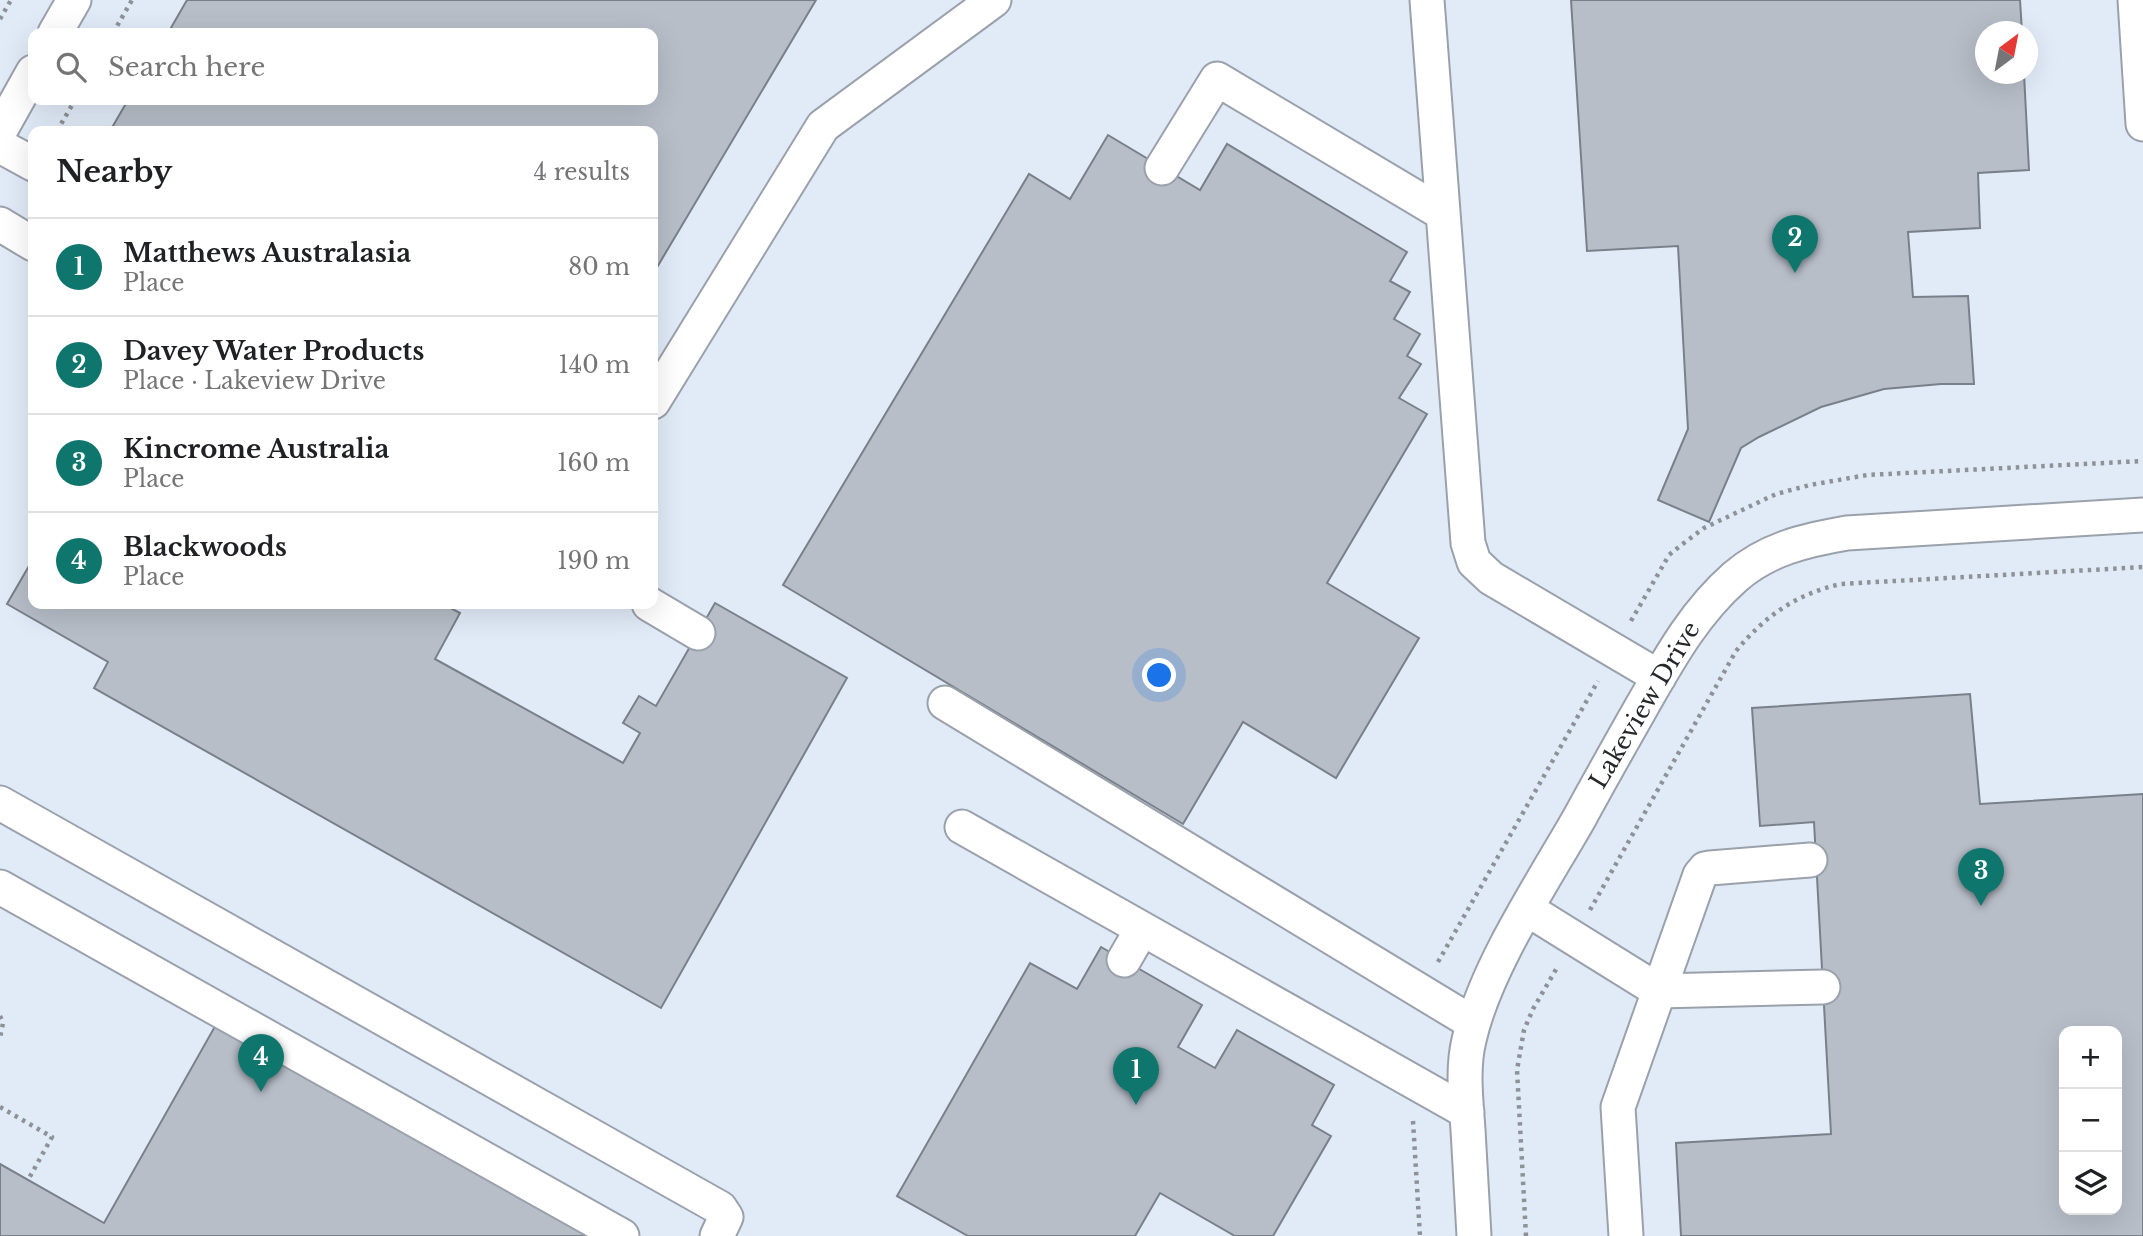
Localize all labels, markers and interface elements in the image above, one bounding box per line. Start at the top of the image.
north arrow [1975,21,2038,84]
search box [28,28,658,105]
icon: search [52,48,90,86]
text: Search here [108,51,265,83]
text: Nearby [56,153,172,190]
text: 4 results [534,158,630,186]
pin: 2 [1772,215,1818,273]
text: Matthews Australasia [123,237,411,269]
text: 1 [74,253,84,281]
text: 80 m [568,253,630,281]
text: Place [123,269,185,297]
text: Davey Water Products [123,335,424,367]
text: 2 [72,351,86,379]
text: 140 m [559,351,630,379]
text: Place · Lakeview Drive [123,367,386,395]
text: Kincrome Australia [123,433,389,465]
text: 3 [72,449,86,477]
text: 160 m [557,449,630,477]
text: Place [123,465,185,493]
text: Blackwoods [123,531,287,563]
text: 4 [71,547,87,575]
text: 190 m [557,547,630,575]
text: Place [123,563,185,591]
street label: Lakeview Drive [1583,616,1706,793]
your location [1142,658,1176,692]
pin: 3 [1958,848,2004,906]
map controls [2059,1026,2122,1215]
button: + [2059,1026,2122,1089]
pin: 4 [238,1034,284,1092]
pin: 1 [1113,1047,1159,1105]
button: − [2059,1089,2122,1152]
button: layers [2059,1152,2122,1215]

